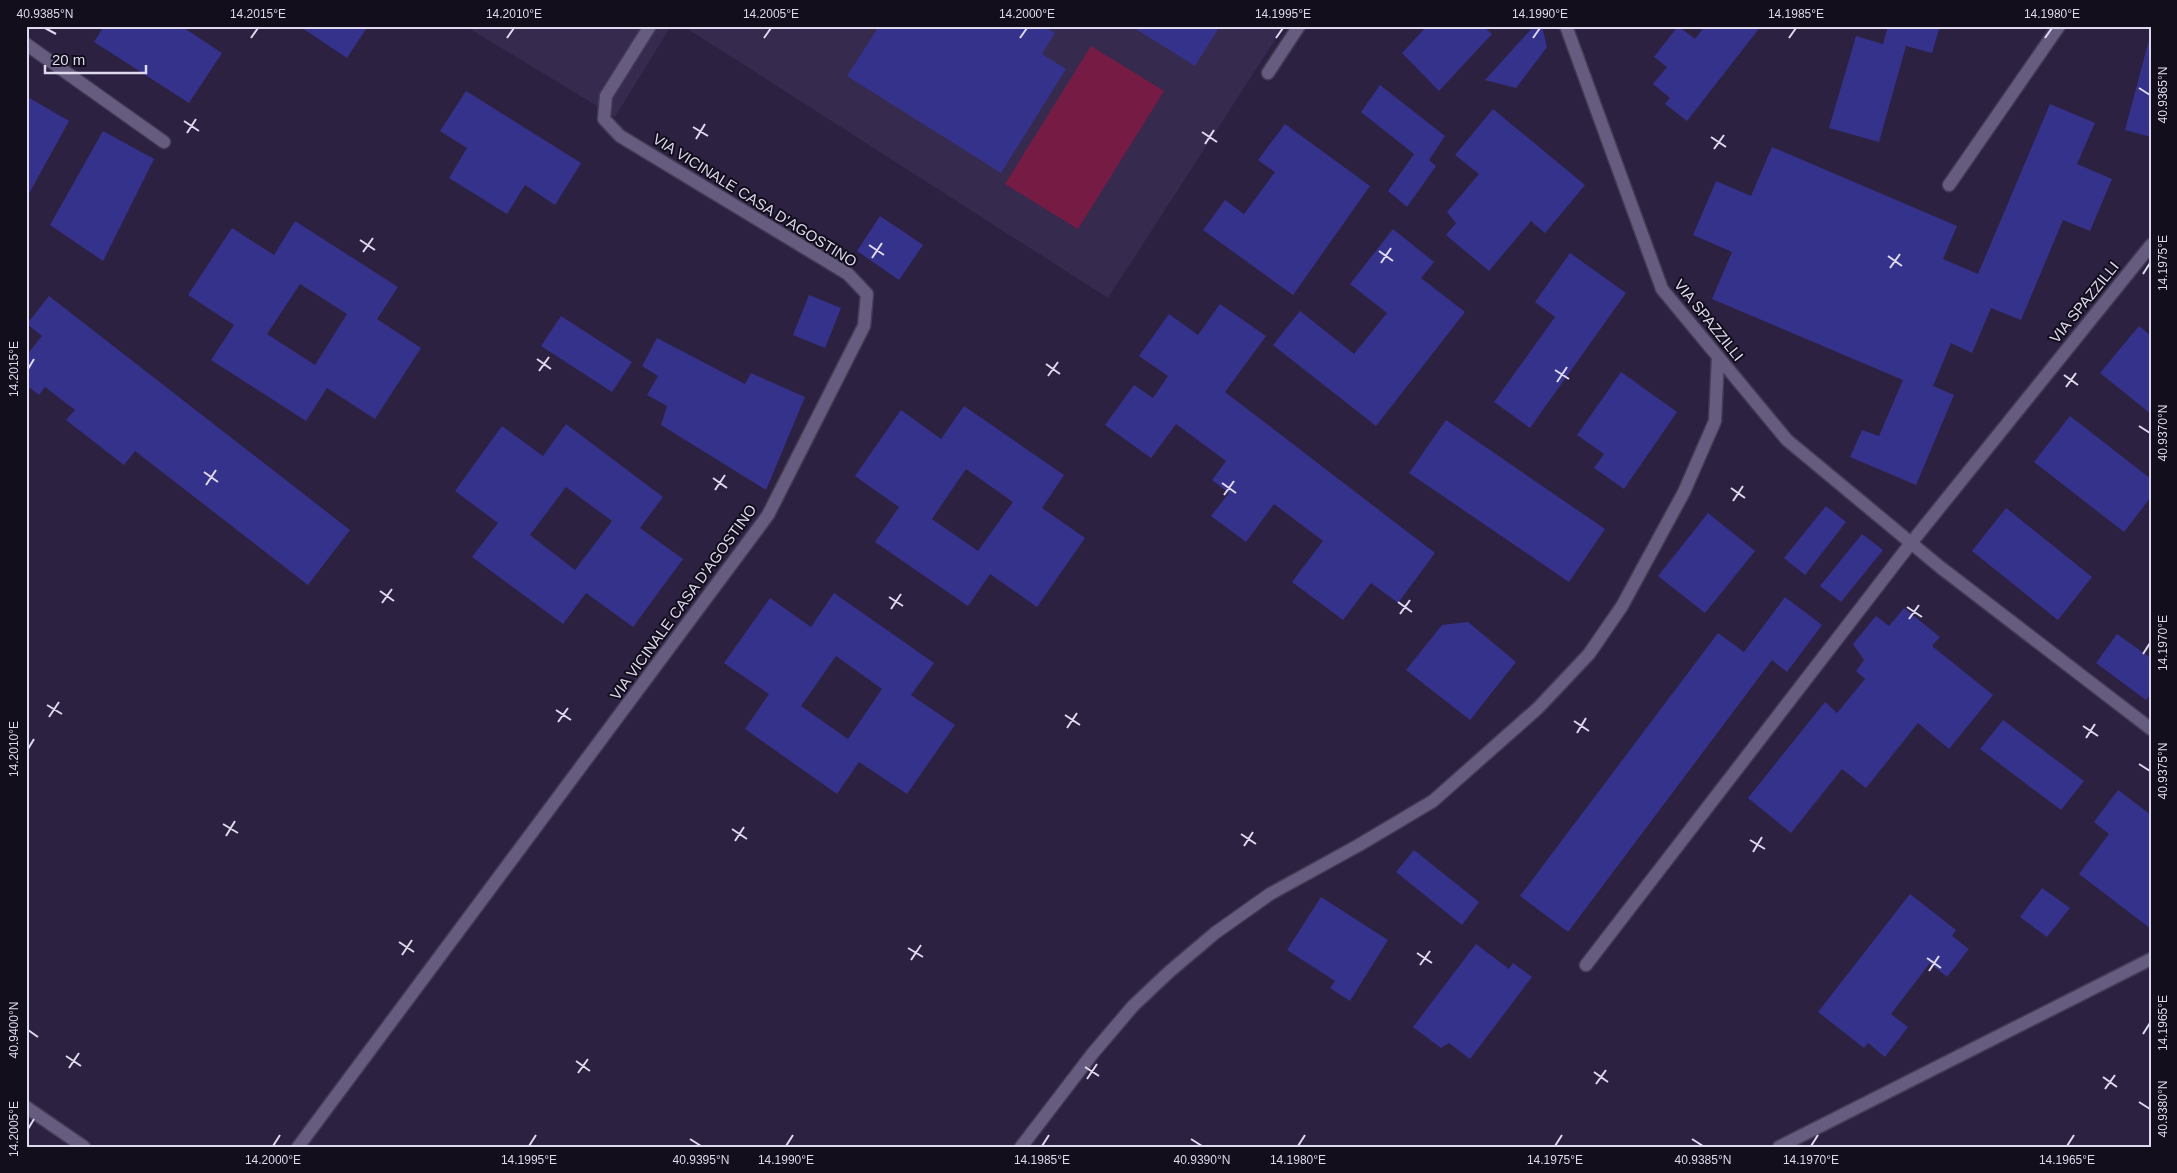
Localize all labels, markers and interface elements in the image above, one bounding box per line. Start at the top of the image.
text: 40.9385°N [17,7,73,21]
text: 14.2015°E [230,7,286,21]
text: 14.2010°E [486,7,542,21]
text: 14.2005°E [743,7,799,21]
text: 14.2000°E [999,7,1055,21]
text: 14.1995°E [1255,7,1311,21]
text: 14.1990°E [1512,7,1568,21]
text: 14.1985°E [1768,7,1824,21]
text: 14.1980°E [2024,7,2080,21]
scale bar [45,42,146,74]
text: 20 m [52,51,85,68]
text: 40.9365°N [2156,67,2170,123]
street label: VIA VICINALE CASA D'AGOSTINO [650,130,860,270]
text: 14.1975°E [2156,235,2170,291]
street label: VIA SPAZZILLI [2046,258,2122,346]
street label: VIA SPAZZILLI [1671,276,1747,364]
text: 14.2015°E [7,341,21,397]
text: 40.9370°N [2156,405,2170,461]
street label: VIA VICINALE CASA D'AGOSTINO [606,501,760,703]
text: 14.1970°E [2156,615,2170,671]
text: 14.2010°E [7,721,21,777]
text: 40.9375°N [2156,743,2170,799]
text: 14.1965°E [2156,995,2170,1051]
text: 40.9400°N [7,1002,21,1058]
text: 40.9380°N [2156,1081,2170,1137]
text: 14.2005°E [7,1101,21,1157]
text: 14.2000°E [245,1153,301,1167]
text: 14.1995°E [501,1153,557,1167]
text: 40.9395°N [673,1153,729,1167]
text: 14.1990°E [758,1153,814,1167]
text: 14.1985°E [1014,1153,1070,1167]
text: 40.9390°N [1174,1153,1230,1167]
text: 14.1980°E [1270,1153,1326,1167]
text: 14.1975°E [1527,1153,1583,1167]
text: 40.9385°N [1675,1153,1731,1167]
text: 14.1970°E [1783,1153,1839,1167]
text: 14.1965°E [2039,1153,2095,1167]

